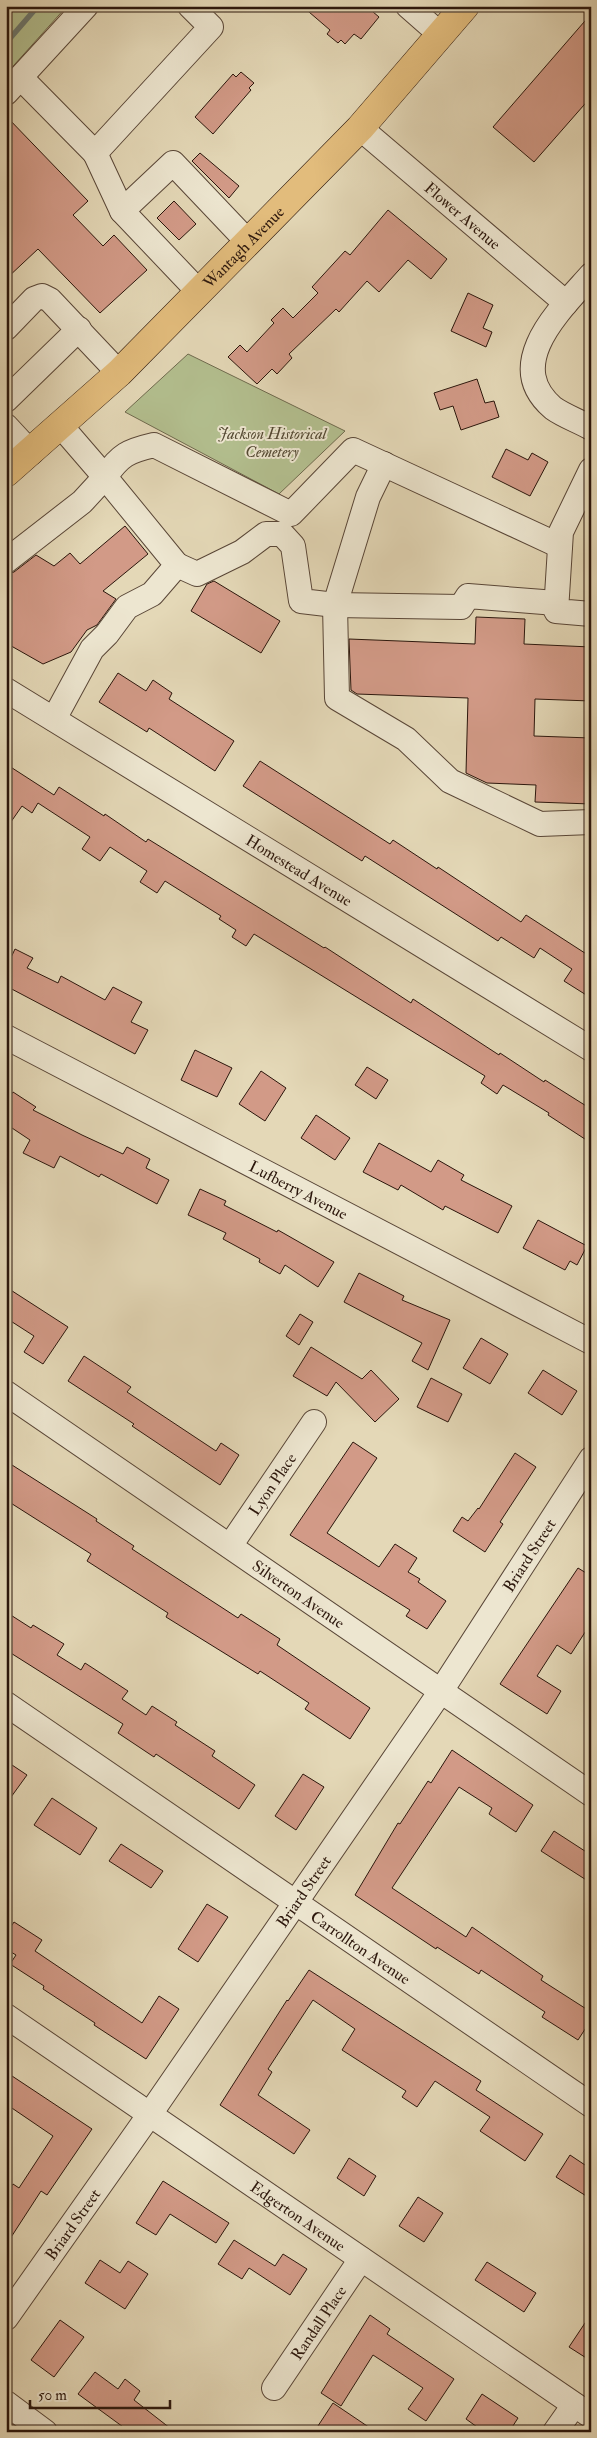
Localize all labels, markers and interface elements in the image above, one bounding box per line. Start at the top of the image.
street label: Flower Avenue [420,178,505,254]
street label: Wantagh Avenue [198,202,289,293]
park label: Jackson Historical Cemetery [218,424,328,462]
street label: Homestead Avenue [242,831,356,911]
street label: Lufberry Avenue [245,1157,351,1225]
street label: Lyon Place [245,1449,301,1519]
street label: Briard Street [499,1515,561,1596]
street label: Silverton Avenue [248,1556,348,1633]
street label: Briard Street [272,1852,336,1932]
street label: Carrollton Avenue [306,1907,414,1989]
street label: Edgerton Avenue [246,2177,349,2256]
street label: Briard Street [41,2185,105,2264]
street label: Randall Place [287,2282,351,2364]
scale bar [30,2378,170,2410]
text: 50 m [38,2386,67,2405]

